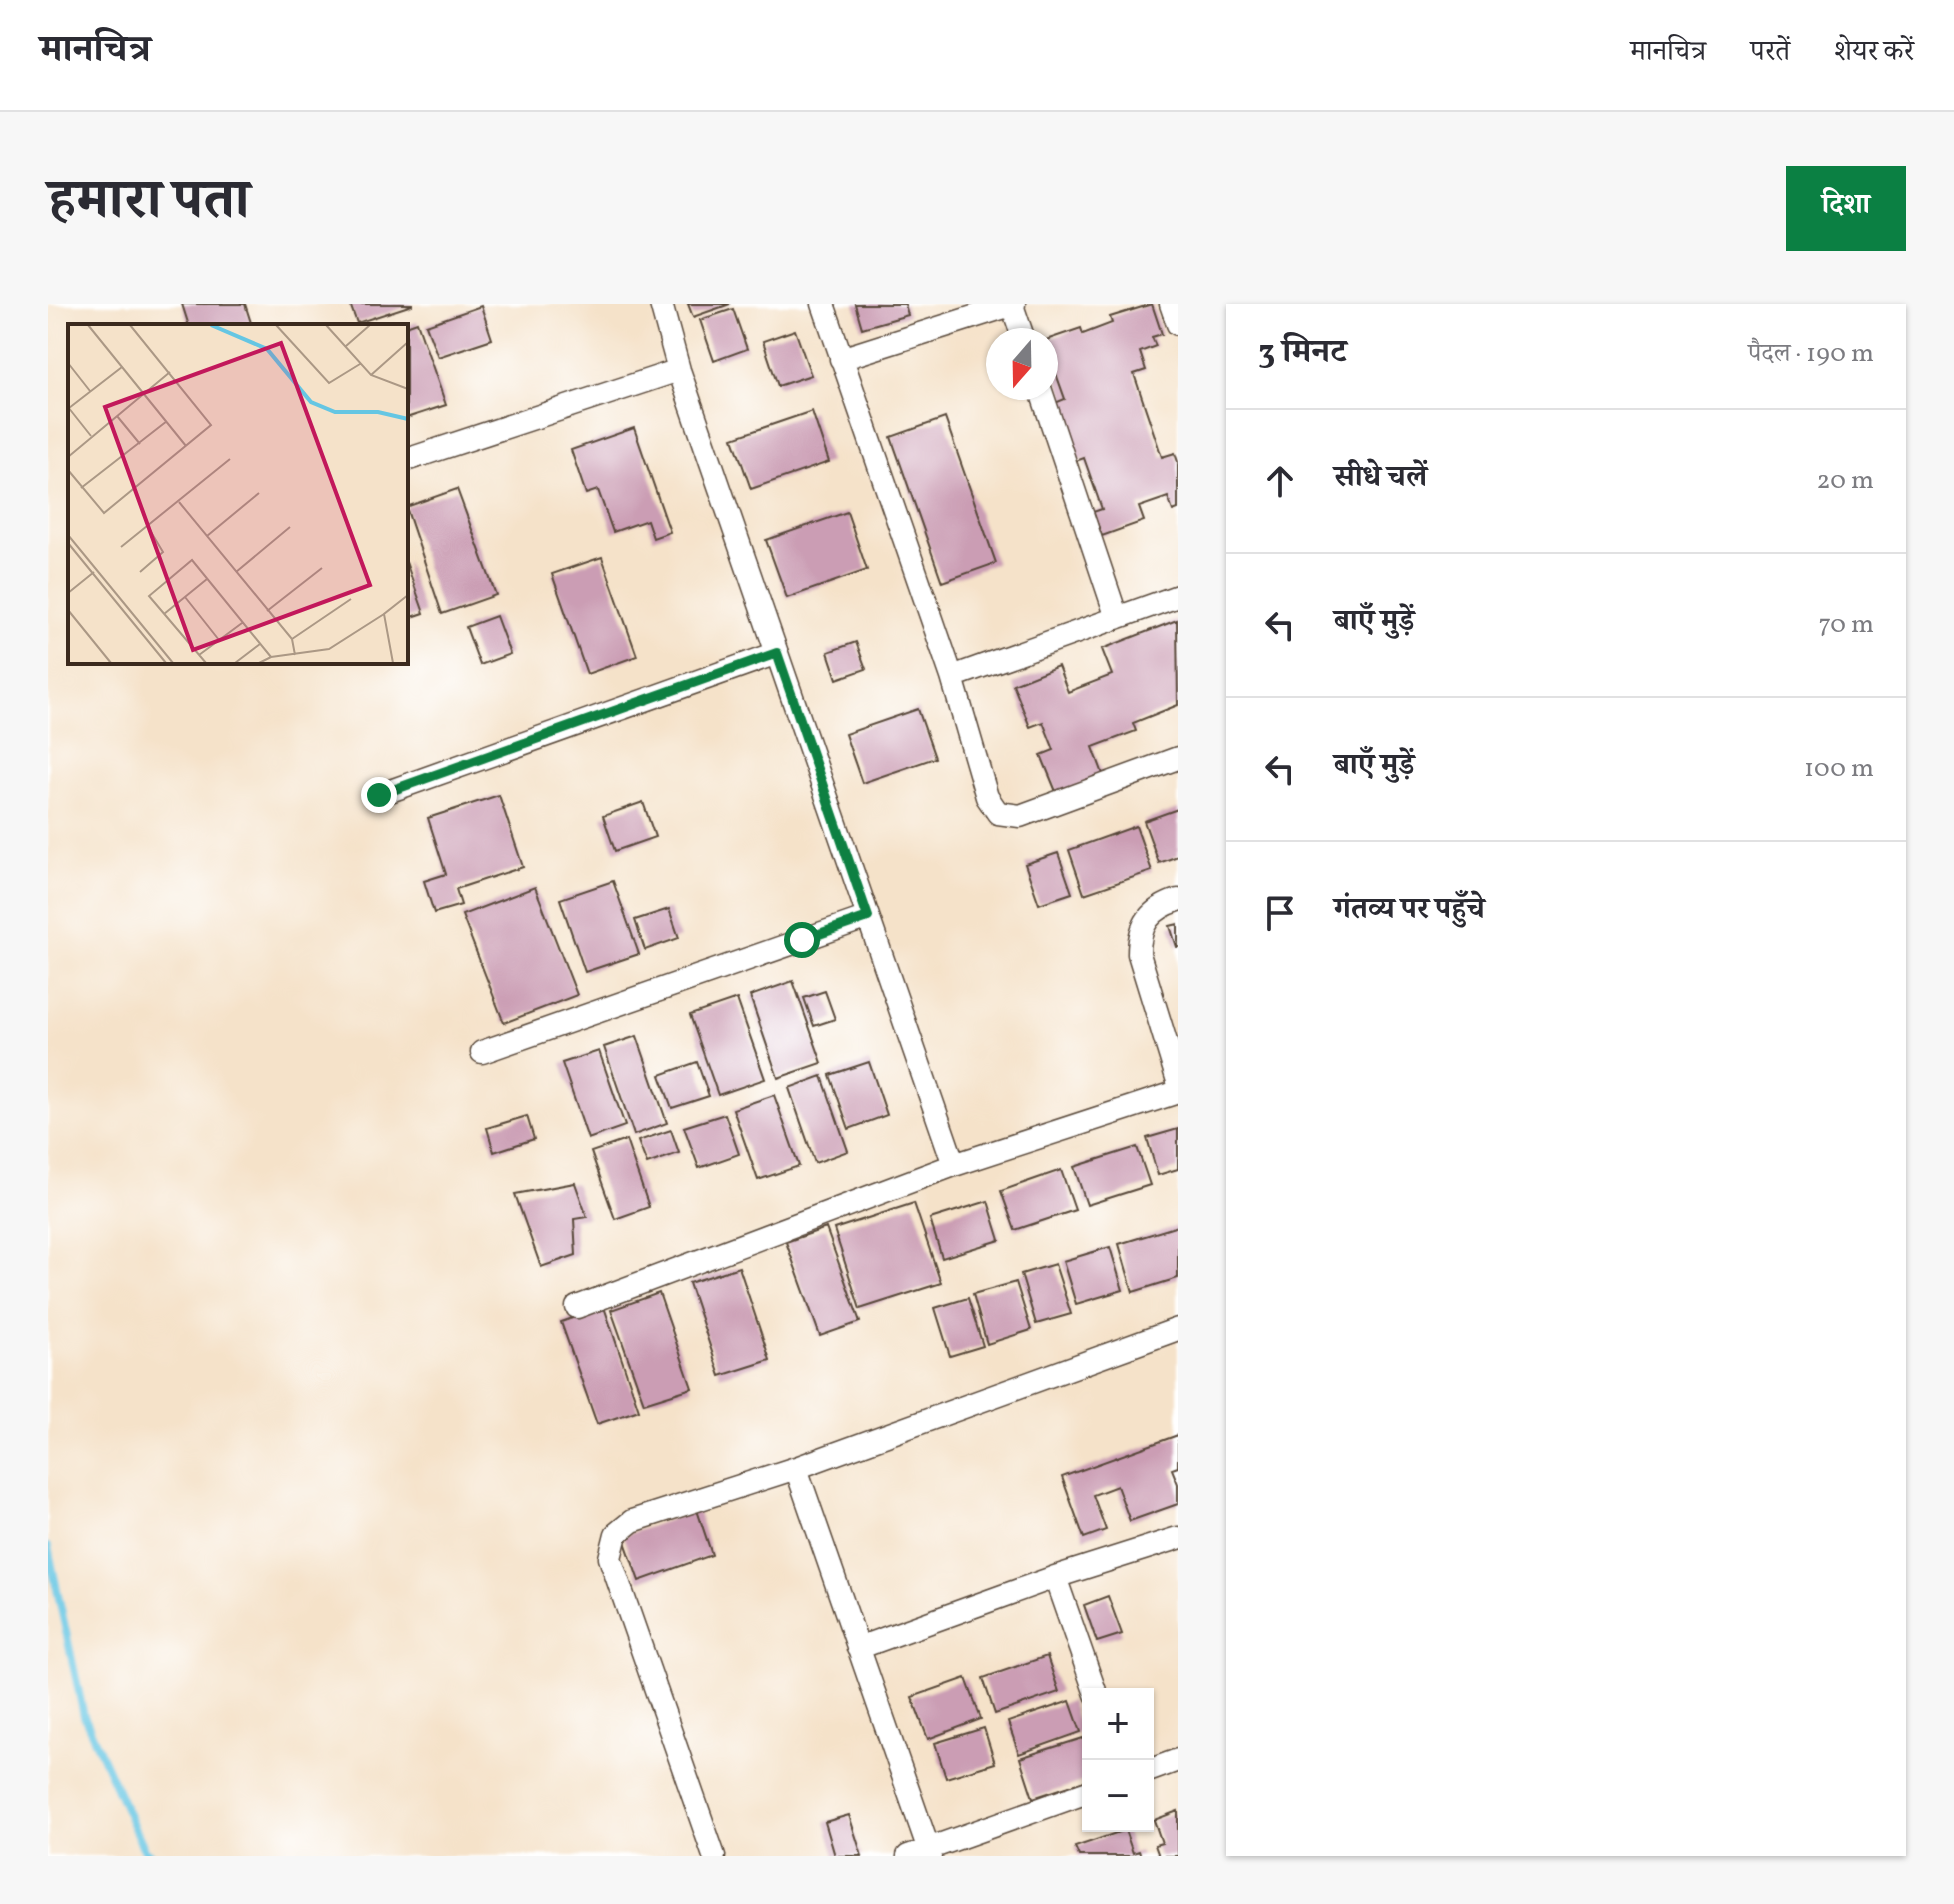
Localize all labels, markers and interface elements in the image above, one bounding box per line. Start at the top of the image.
text: मानचित्र [40,25,151,78]
text: मानचित्र [1630,33,1706,72]
text: परतें [1750,33,1790,72]
text: शेयर करें [1834,33,1914,72]
text: हमारा पता [48,164,250,242]
button: दिशा [1786,166,1906,251]
inset map [68,324,408,664]
north arrow [986,328,1058,400]
text: 3 मिनट [1258,330,1347,377]
text: पैदल · 190 m [1748,336,1874,372]
text: सीधे चलें [1334,457,1427,499]
icon: ahead [1258,459,1302,503]
text: 20 m [1816,463,1874,499]
text: बाएँ मुड़ें [1334,601,1414,643]
icon: left [1258,603,1302,647]
text: 70 m [1819,607,1874,643]
text: बाएँ मुड़ें [1334,745,1414,787]
icon: left [1258,747,1302,791]
text: 100 m [1804,751,1874,787]
route end [361,777,397,813]
text: गंतव्य पर पहुँचे [1334,889,1485,931]
icon: arrive [1258,891,1302,935]
route start [784,922,820,958]
map controls [1082,1688,1154,1832]
button: + [1082,1688,1154,1760]
button: − [1082,1760,1154,1832]

